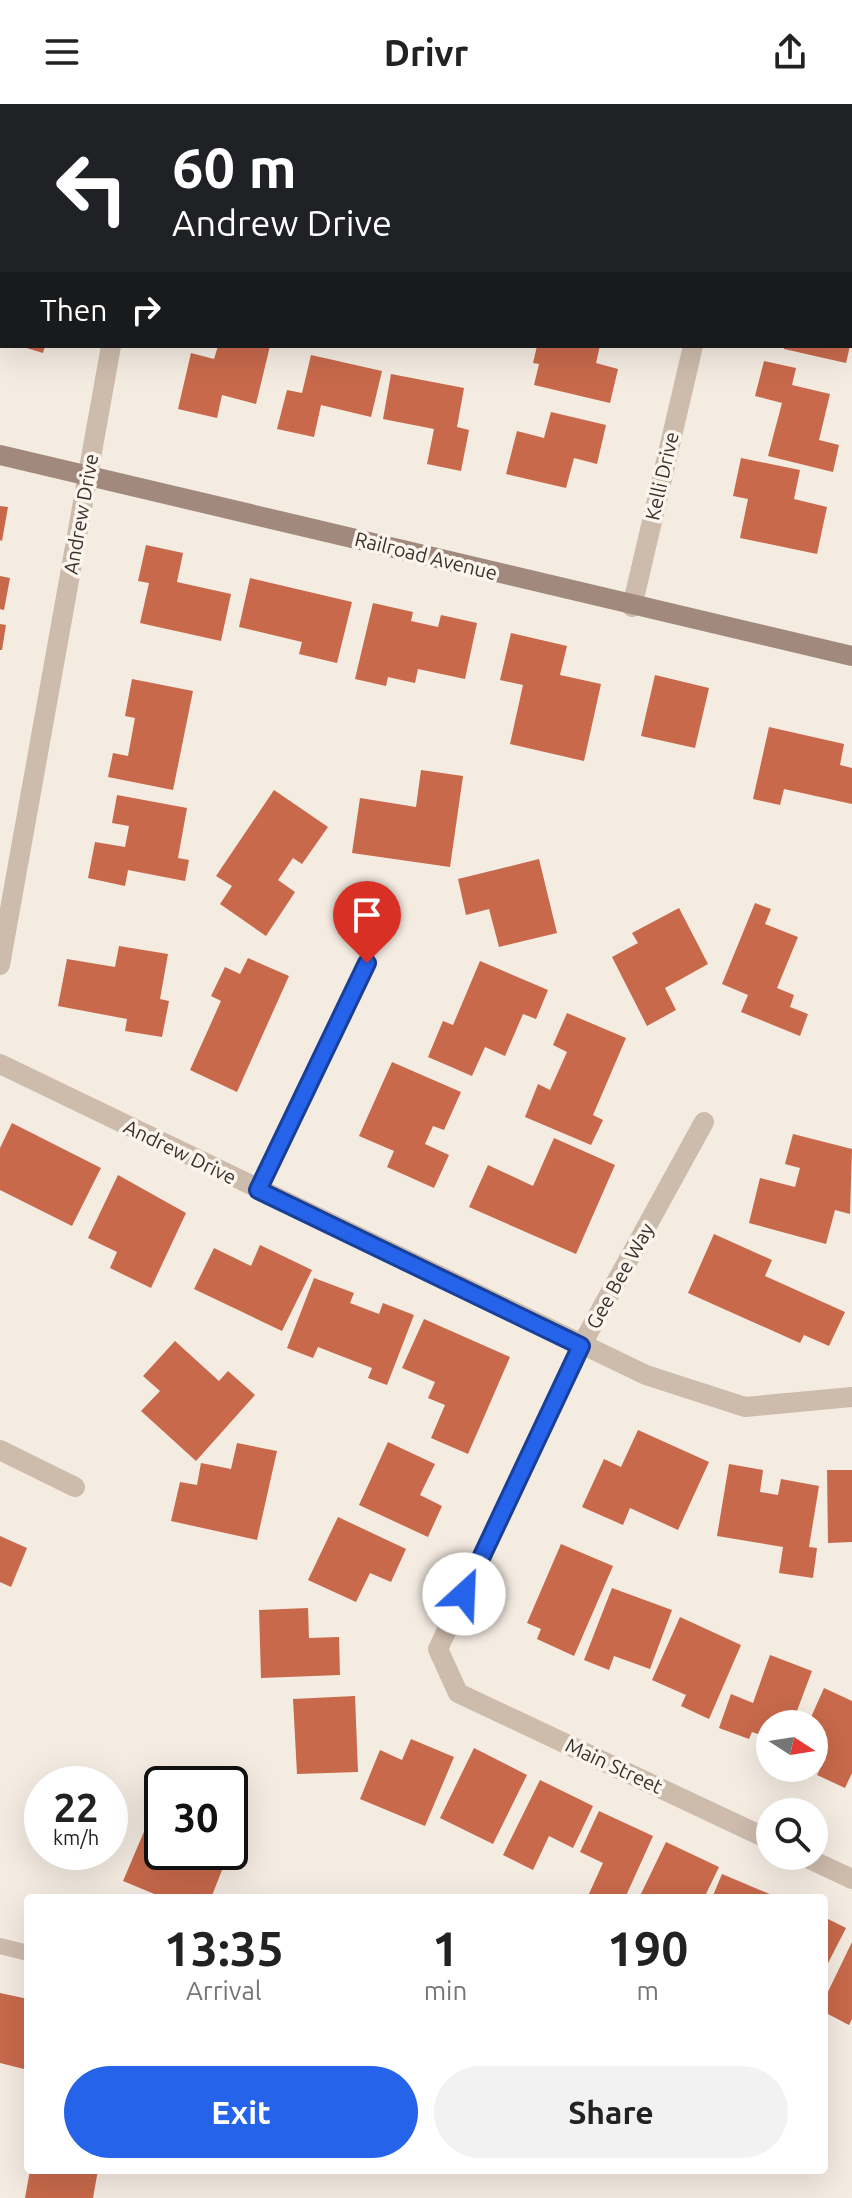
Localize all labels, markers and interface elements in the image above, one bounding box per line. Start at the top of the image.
icon: menu [40,30,84,74]
icon: share [768,30,812,74]
text: Drivr [384,32,468,73]
icon: left [40,136,144,240]
text: 60 m [172,136,297,199]
text: Andrew Drive [172,202,392,243]
icon: right [124,288,168,332]
text: Then [40,293,108,327]
street label: Kelli Drive [640,429,683,522]
street label: Andrew Drive [59,452,102,576]
street label: Railroad Avenue [353,527,500,584]
pin [333,881,401,963]
icon: arrive [345,893,389,937]
street label: Andrew Drive [120,1114,240,1189]
street label: Gee Bee Way [581,1219,658,1333]
position arrow [422,1552,506,1636]
north arrow [756,1710,828,1782]
map controls [756,1710,828,1870]
street label: Main Street [562,1733,666,1798]
speed limit sign: 30 [144,1766,248,1870]
text: 22 [53,1785,99,1830]
button: search [756,1798,828,1870]
text: km/h [53,1826,99,1849]
text: 13:35 [164,1921,284,1975]
text: 1 [432,1921,459,1975]
text: 190 [607,1921,688,1975]
text: Arrival [186,1976,262,2005]
text: min [424,1976,467,2005]
text: m [636,1976,659,2005]
button: Exit [64,2066,418,2158]
button: Share [434,2066,788,2158]

